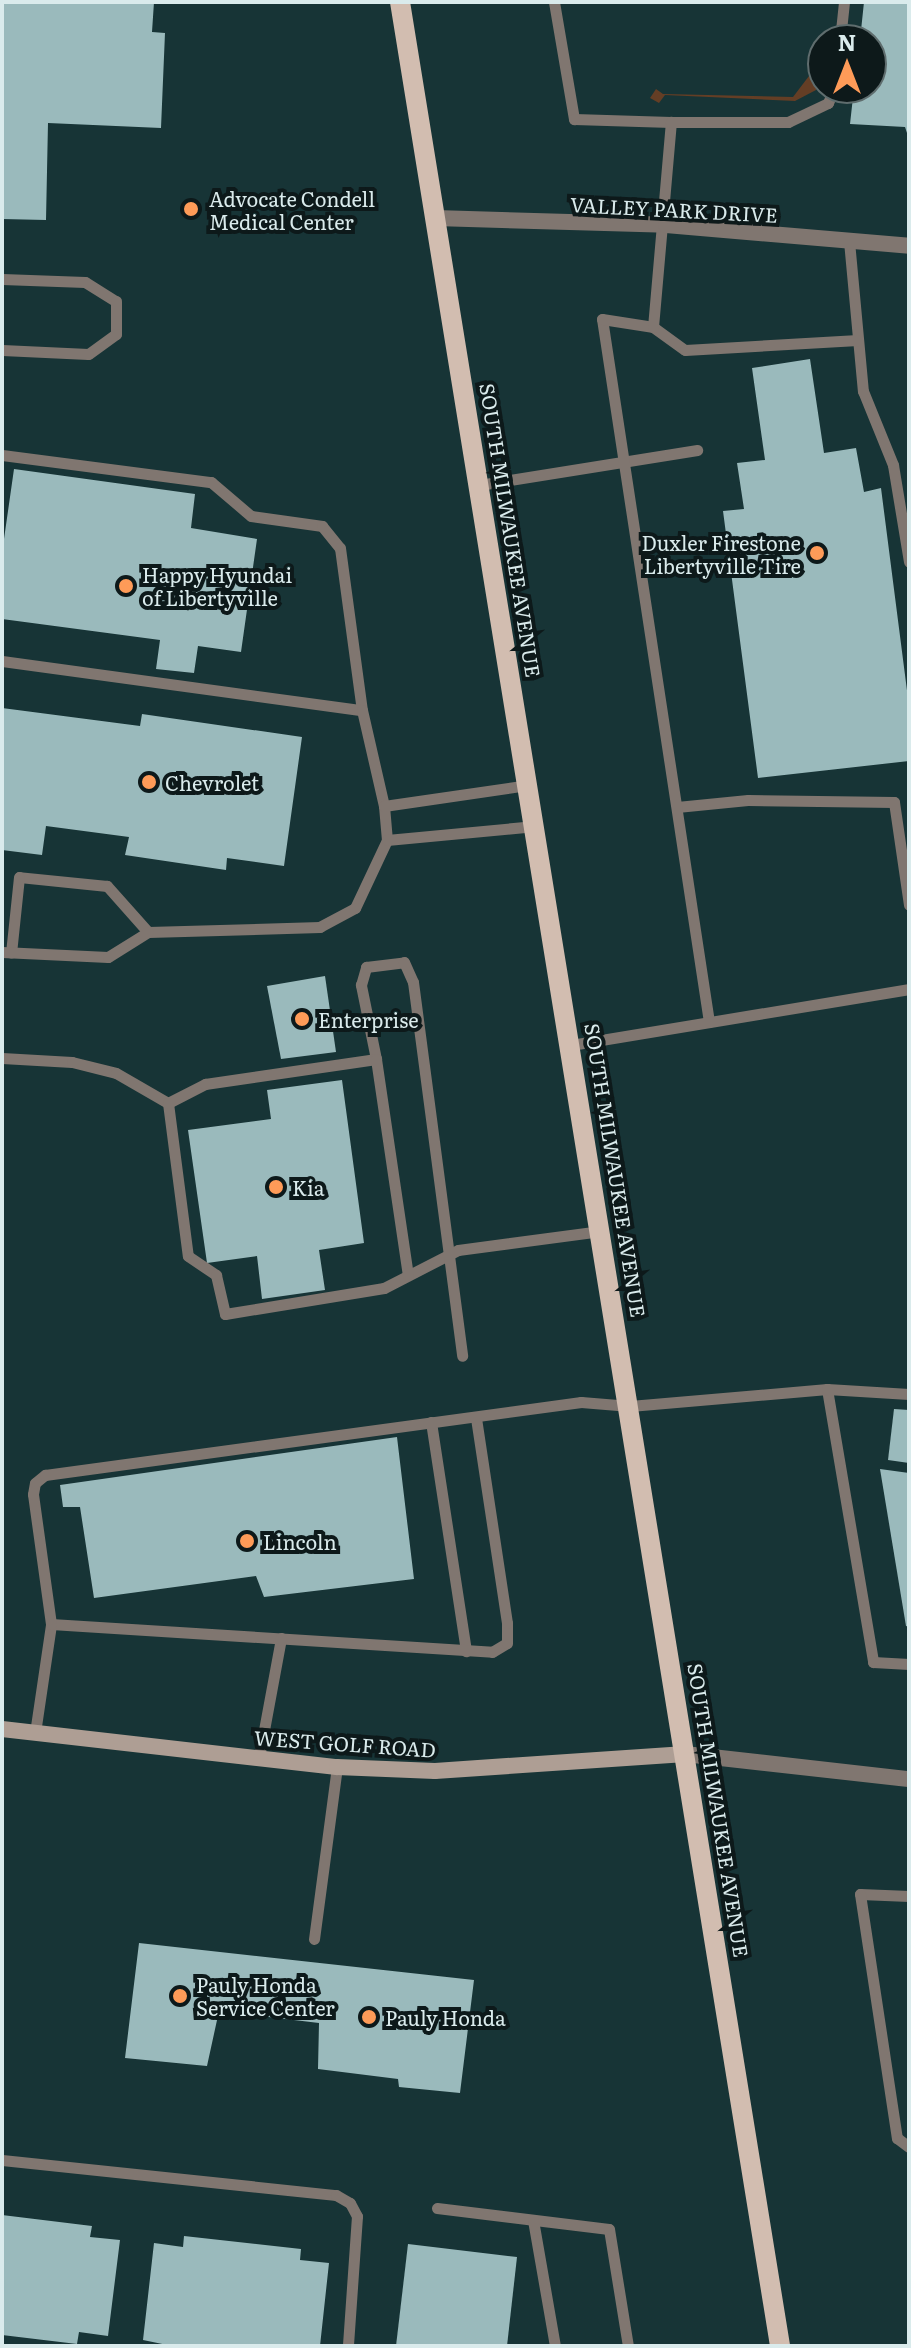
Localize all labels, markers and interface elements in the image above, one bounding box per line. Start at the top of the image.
north arrow [807,24,887,104]
text: N [838,25,856,58]
place label: Advocate Condell Medical Center [209,186,375,233]
street label: VALLEY PARK DRIVE [570,192,778,226]
marker: Advocate Condell Medical Center [180,198,202,220]
street label: SOUTH MILWAUKEE AVENUE [476,381,546,679]
place label: Duxler Firestone Libertyville Tire [642,530,801,577]
marker: Duxler Firestone Libertyville Tire [808,544,826,562]
place label: Happy Hyundai of Libertyville [142,562,292,609]
marker: Happy Hyundai of Libertyville [117,577,135,595]
place label: Chevrolet [165,770,259,794]
marker: Chevrolet [140,773,158,791]
place label: Enterprise [318,1007,419,1031]
marker: Enterprise [293,1010,311,1028]
street label: SOUTH MILWAUKEE AVENUE [581,1021,651,1319]
place label: Kia [292,1175,325,1199]
marker: Kia [267,1178,285,1196]
place label: Lincoln [263,1529,337,1553]
marker: Lincoln [238,1532,256,1550]
street label: SOUTH MILWAUKEE AVENUE [684,1661,754,1959]
street label: WEST GOLF ROAD [253,1725,437,1761]
place label: Pauly Honda Service Center [196,1972,335,2019]
marker: Pauly Honda Service Center [171,1987,189,2005]
place label: Pauly Honda [385,2005,506,2029]
marker: Pauly Honda [360,2008,378,2026]

